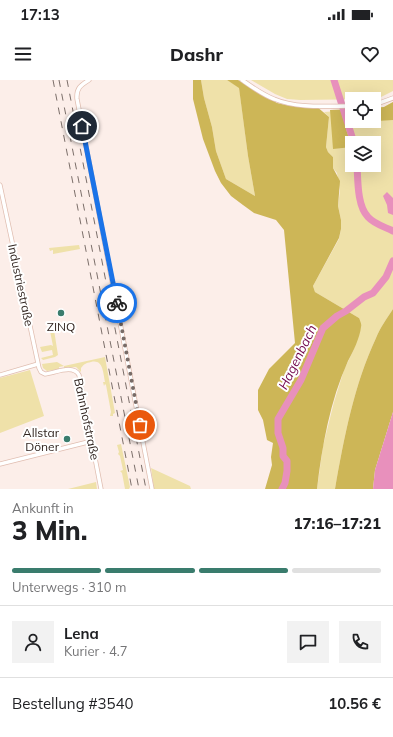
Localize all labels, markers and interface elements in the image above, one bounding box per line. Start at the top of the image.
text: 17:13 [20,5,60,24]
icon: menu [12,43,34,65]
text: Dashr [170,43,223,66]
icon: heart [359,43,381,65]
map controls [345,92,381,172]
button: locate [345,92,381,128]
pin [65,109,99,143]
icon: home [71,115,93,137]
button: layers [345,136,381,172]
street label: Industriestraße [5,242,37,328]
courier [97,283,137,323]
icon: bike [106,292,128,314]
marker: ZINQ [56,308,66,318]
place label: ZINQ [47,319,75,334]
water label: Hagenbach [274,322,320,392]
street label: Bahnhofstraße [71,377,103,461]
pin [123,408,157,442]
icon: bag [129,414,151,436]
place label: Allstar Döner [23,425,60,454]
marker: Allstar Döner [62,434,72,444]
text: Ankunft in [12,500,74,516]
text: 3 Min. [12,514,88,547]
text: 17:16–17:21 [294,514,381,533]
text: Unterwegs · 310 m [12,579,126,595]
button: person [12,621,54,663]
button: chat [287,621,329,663]
button: phone [339,621,381,663]
text: Lena [64,624,99,643]
text: Kurier · 4.7 [64,643,128,659]
text: Bestellung #3540 [12,694,134,713]
text: 10.56 € [328,694,381,713]

